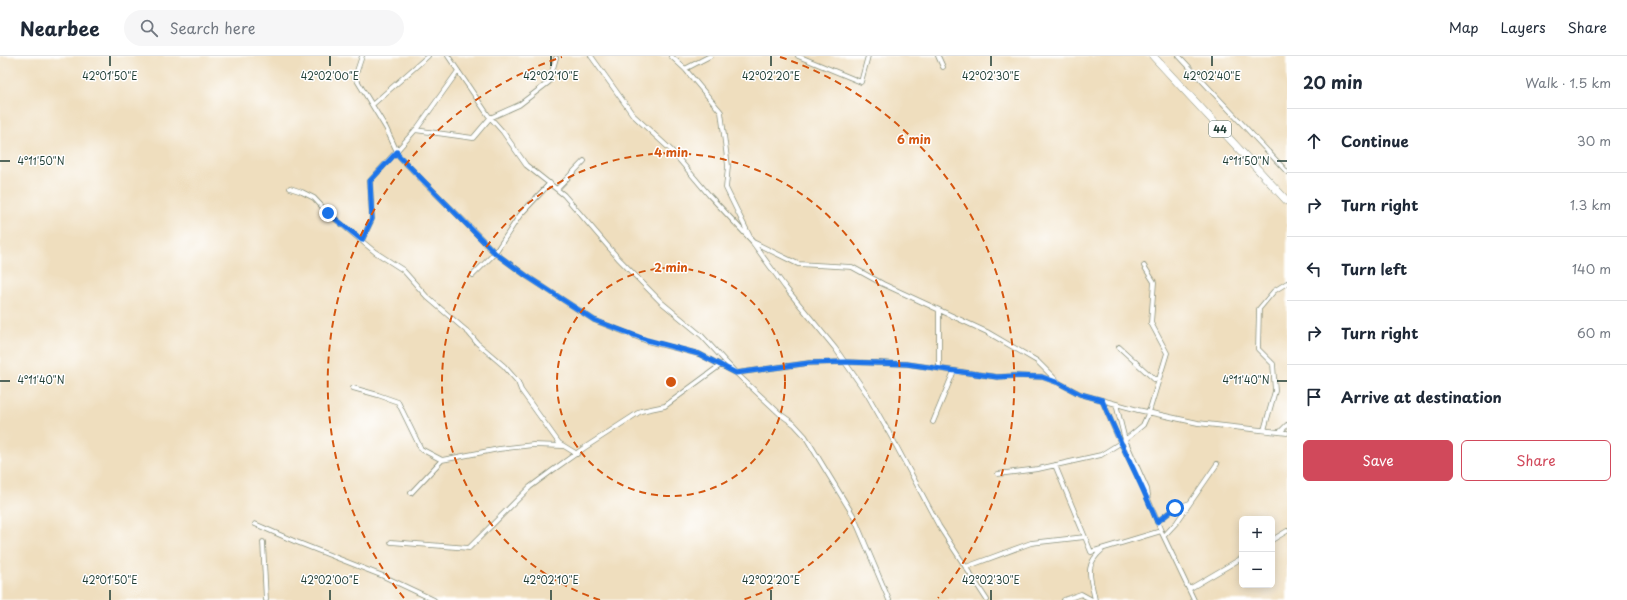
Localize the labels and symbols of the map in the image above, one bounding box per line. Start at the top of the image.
text: 42°01'50"E [82,68,138,83]
text: 42°02'00"E [301,68,359,83]
text: 42°02'10"E [523,68,579,83]
text: 42°02'20"E [742,68,800,83]
text: 42°02'30"E [962,68,1020,83]
text: 42°02'40"E [1183,68,1241,83]
road number: 44 [1209,121,1231,137]
text: 6 min [897,130,931,148]
text: 4 min [654,143,688,161]
text: 4°11'50"N [18,153,65,168]
text: 4°11'50"N [1223,153,1270,168]
route end [319,204,337,222]
text: 2 min [654,258,688,276]
text: 4°11'40"N [17,372,65,387]
text: 4°11'40"N [1222,372,1270,387]
centre of rings [664,375,678,389]
route start [1166,499,1184,517]
text: 42°01'50"E [82,572,138,587]
text: 42°02'00"E [301,572,359,587]
text: 42°02'10"E [523,572,579,587]
text: 42°02'20"E [742,572,800,587]
text: 42°02'30"E [962,572,1020,587]

